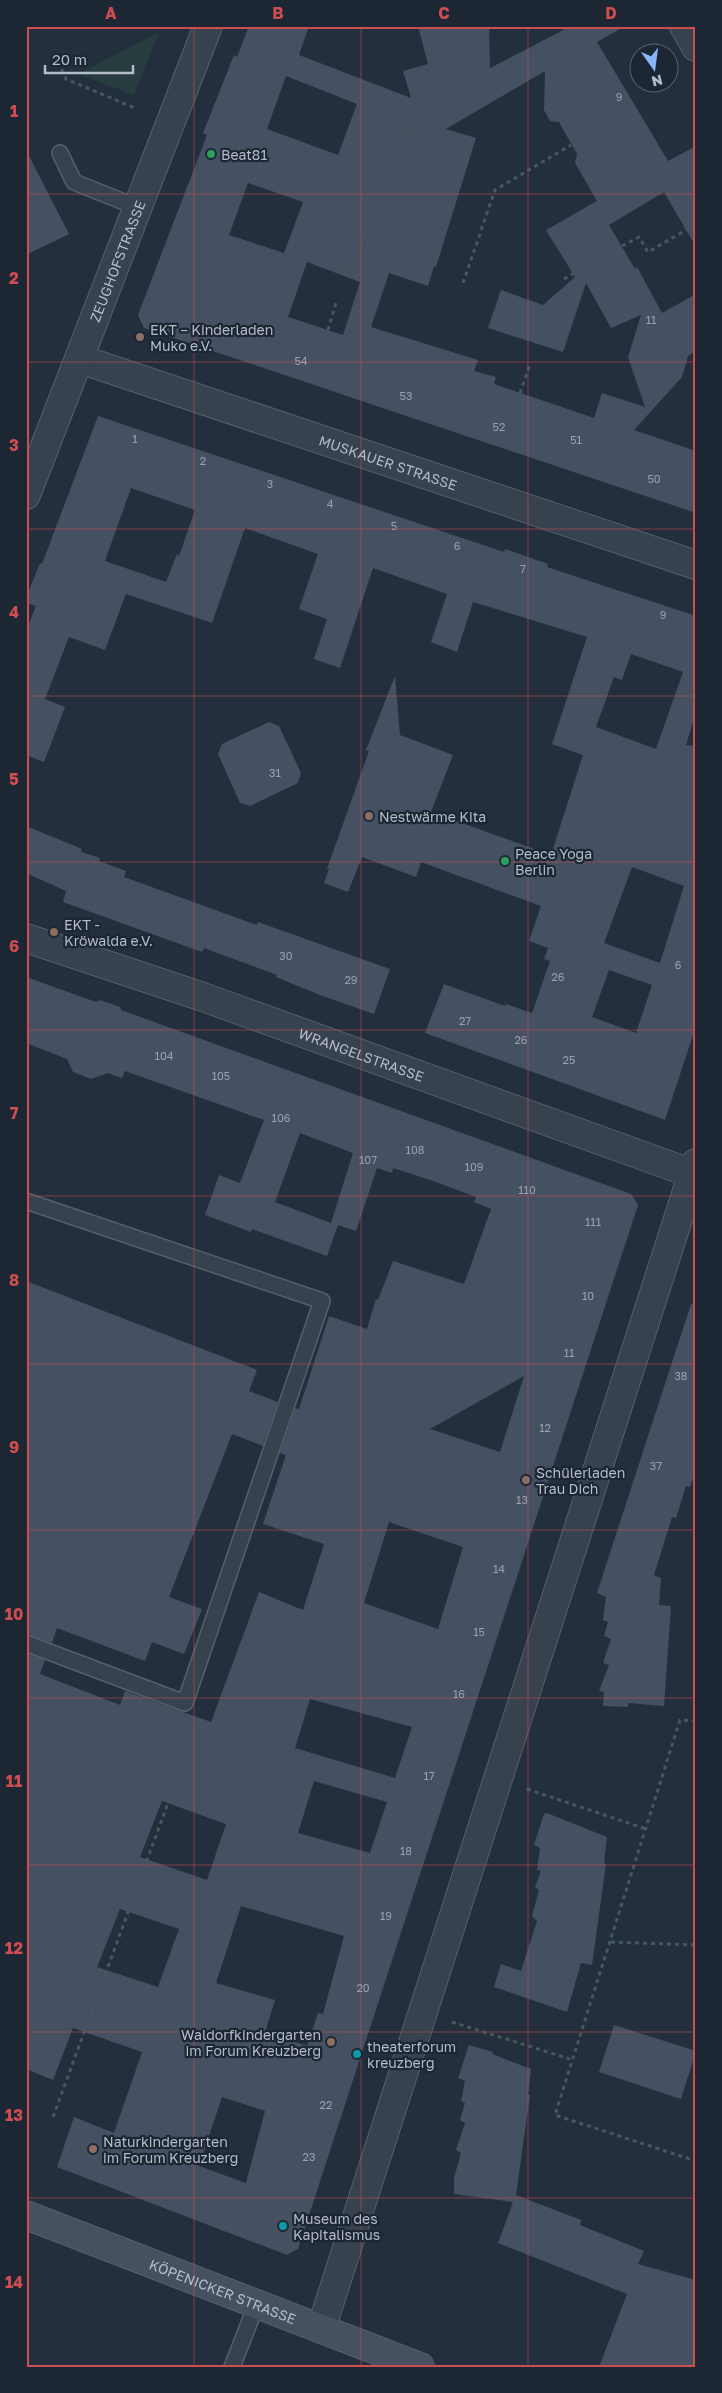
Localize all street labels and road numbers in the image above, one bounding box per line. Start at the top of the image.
street label: ZEUGHOFSTRASSE [86,198,148,324]
street label: MUSKAUER STRASSE [317,431,460,493]
street label: WRANGELSTRASSE [296,1024,426,1085]
street label: KÖPENICKER STRASSE [147,2255,299,2327]

